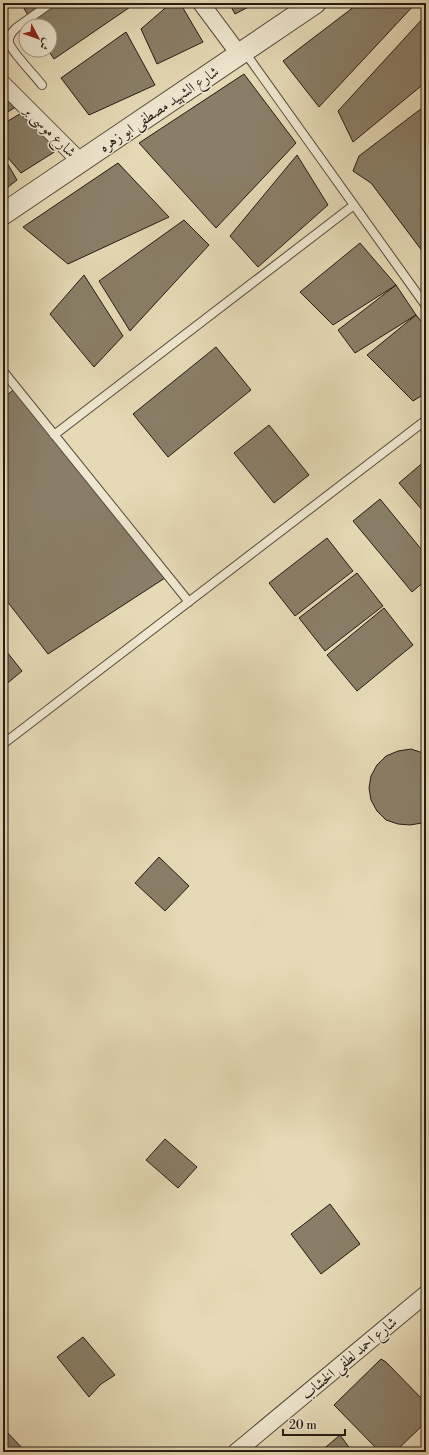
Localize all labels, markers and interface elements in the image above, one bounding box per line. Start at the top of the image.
north arrow [18,18,58,58]
text: ش [36,35,54,53]
street label: شارع الشهيد مصطفى ابو زهره [96,62,225,159]
street label: شارع موسى بر [16,100,80,164]
street label: شارع احمد لطفي الخشاب [297,1313,404,1407]
scale bar [283,1411,345,1437]
text: 20 m [289,1418,317,1433]

